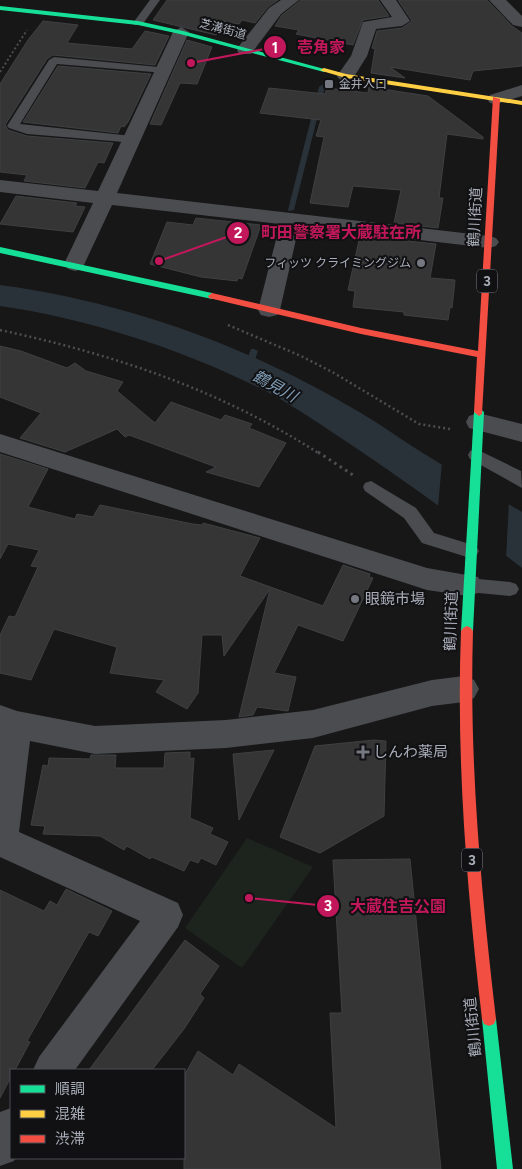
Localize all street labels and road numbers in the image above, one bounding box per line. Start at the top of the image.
street label: 芝溝街道 [198,16,248,42]
street label: 鶴川街道 [464,187,486,247]
road number: 3 [477,270,497,292]
street label: 鶴川街道 [441,591,461,651]
road number: 3 [462,848,482,872]
street label: 鶴川街道 [461,996,485,1058]

